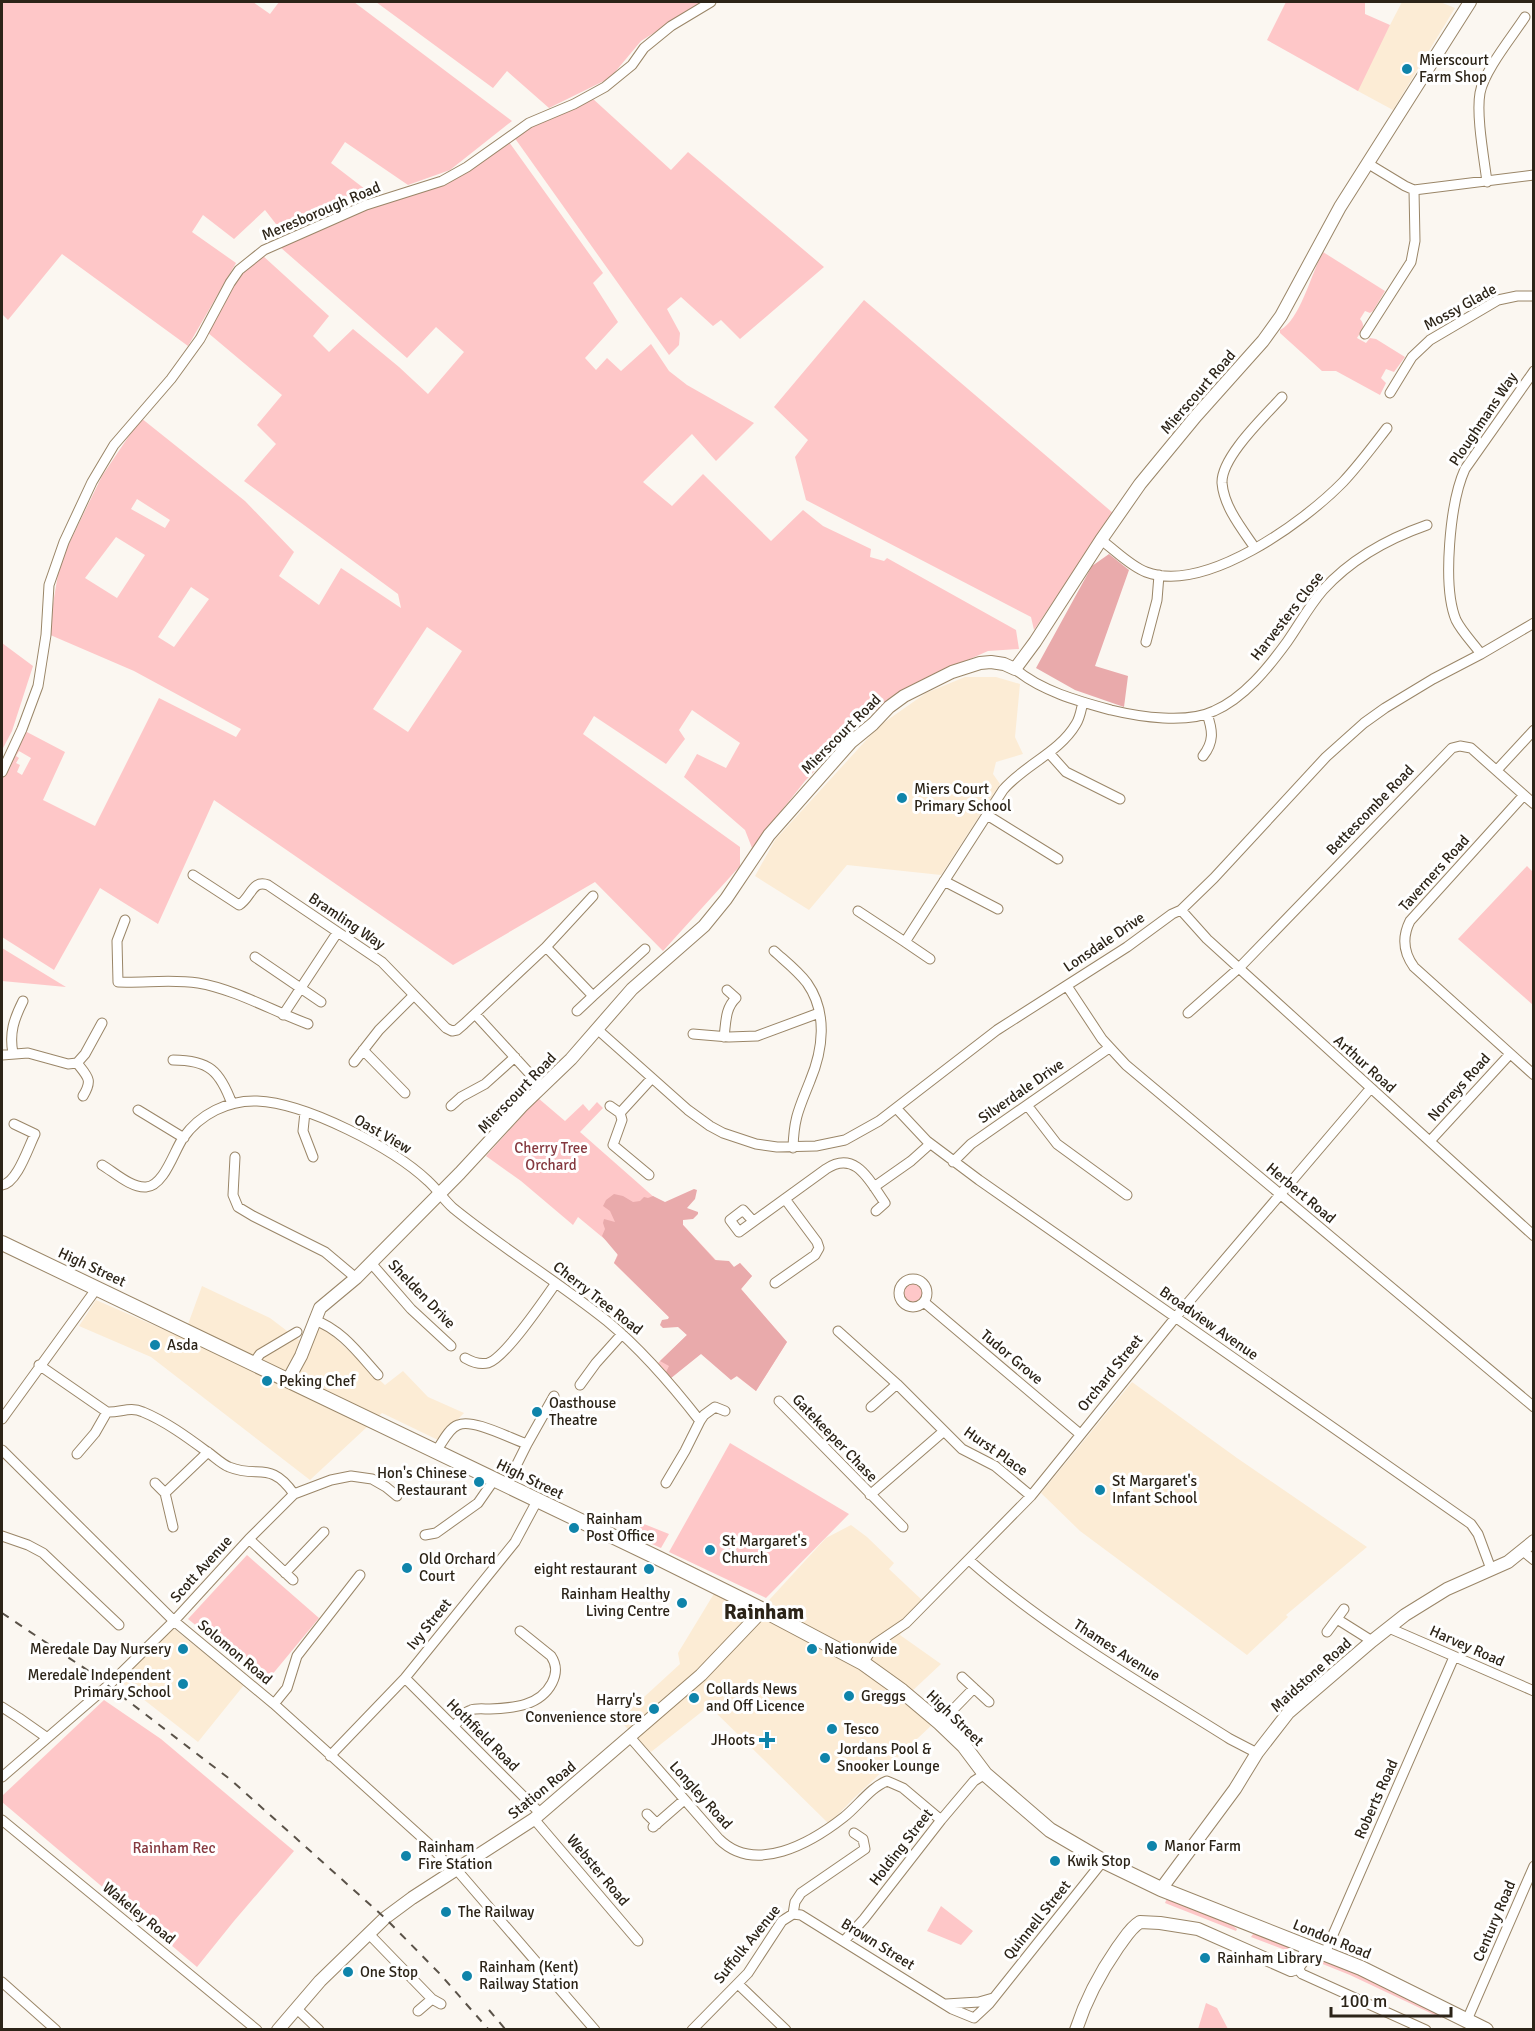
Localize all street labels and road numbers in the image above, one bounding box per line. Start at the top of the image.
street label: Meresborough Road [259,178,383,244]
street label: Mossy Glade [1420,280,1500,334]
street label: Mierscourt Road [1157,346,1239,438]
street label: Ploughmans Way [1445,369,1521,469]
street label: Harvesters Close [1247,568,1327,664]
street label: Mierscourt Road [797,690,885,778]
street label: Bettescombe Road [1322,761,1418,859]
street label: Taverners Road [1395,831,1473,915]
street label: Bramling Way [305,889,389,953]
street label: Lonsdale Drive [1060,908,1148,976]
street label: Arthur Road [1330,1031,1400,1097]
street label: Mierscourt Road [474,1049,560,1137]
street label: Norreys Road [1424,1049,1494,1125]
street label: Silverdale Drive [975,1055,1067,1127]
street label: Oast View [351,1110,415,1158]
street label: Herbert Road [1263,1159,1339,1227]
street label: High Street [55,1243,129,1291]
street label: Shelden Drive [385,1256,459,1332]
street label: Cherry Tree Road [550,1257,646,1339]
street label: Broadview Avenue [1156,1282,1262,1364]
street label: Tudor Grove [977,1326,1047,1388]
street label: Orchard Street [1074,1331,1146,1415]
street label: Gatekeeper Chase [789,1390,881,1486]
street label: Hurst Place [961,1422,1031,1480]
street label: High Street [493,1455,567,1503]
street label: Scott Avenue [166,1532,236,1606]
street label: Ivy Street [403,1595,455,1653]
street label: Thames Avenue [1070,1615,1164,1685]
street label: Solomon Road [194,1616,276,1688]
street label: Harvey Road [1427,1621,1507,1671]
street label: Maidstone Road [1267,1634,1355,1716]
street label: High Street [923,1686,987,1750]
street label: Hothfield Road [443,1695,523,1775]
street label: Roberts Road [1350,1756,1402,1842]
street label: Station Road [505,1757,579,1823]
street label: Longley Road [666,1757,736,1833]
street label: Holding Street [865,1805,937,1889]
street label: Webster Road [563,1831,633,1909]
street label: Quinnell Street [1000,1877,1074,1963]
street label: Wakeley Road [99,1878,179,1948]
street label: Century Road [1469,1878,1519,1964]
street label: Suffolk Avenue [710,1901,784,1987]
street label: Brown Street [838,1914,918,1974]
street label: London Road [1290,1915,1374,1963]

